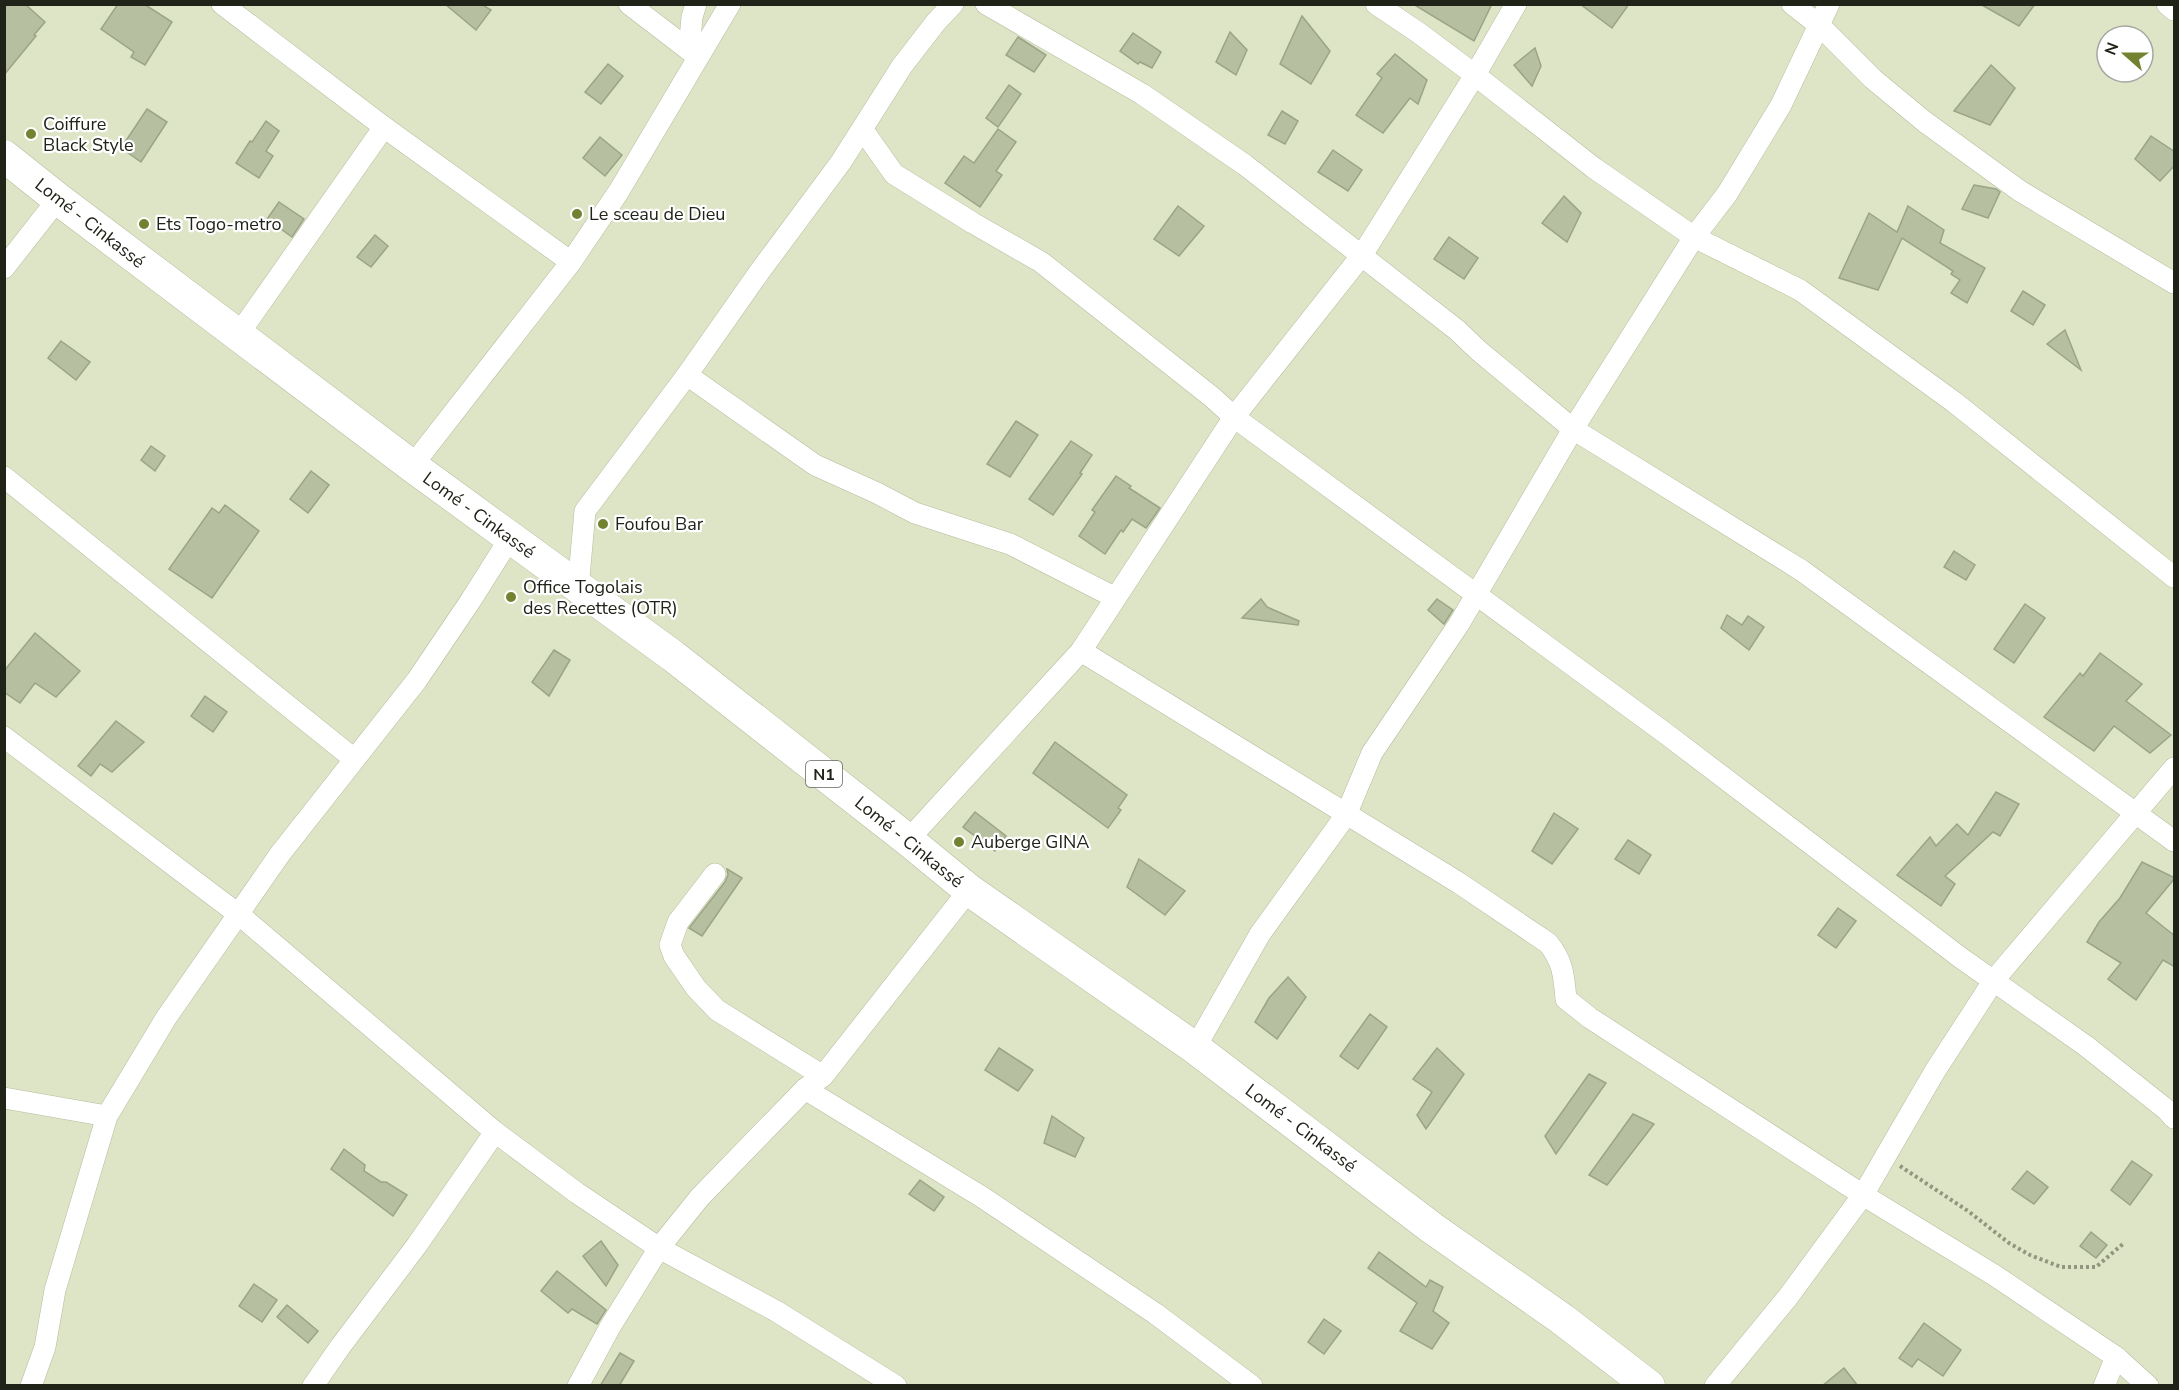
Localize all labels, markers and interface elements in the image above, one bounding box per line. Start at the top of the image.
north arrow [2095,24,2155,84]
text: N [2100,39,2124,59]
place label: Coiffure Black Style [43,112,134,157]
marker: Coiffure Black Style [24,127,38,141]
street label: Lomé - Cinkassé [30,172,150,274]
place label: Le sceau de Dieu [589,202,725,226]
marker: Le sceau de Dieu [570,207,584,221]
place label: Ets Togo-metro [156,212,282,236]
marker: Ets Togo-metro [137,217,151,231]
street label: Lomé - Cinkassé [418,466,540,564]
place label: Foufou Bar [615,512,704,536]
marker: Foufou Bar [596,517,610,531]
place label: Office Togolais des Recettes (OTR) [523,575,678,620]
marker: Office Togolais des Recettes (OTR) [504,590,518,604]
road number: N1 [806,761,842,787]
street label: Lomé - Cinkassé [850,791,968,893]
place label: Auberge GINA [971,830,1090,854]
marker: Auberge GINA [952,835,966,849]
street label: Lomé - Cinkassé [1241,1078,1361,1178]

